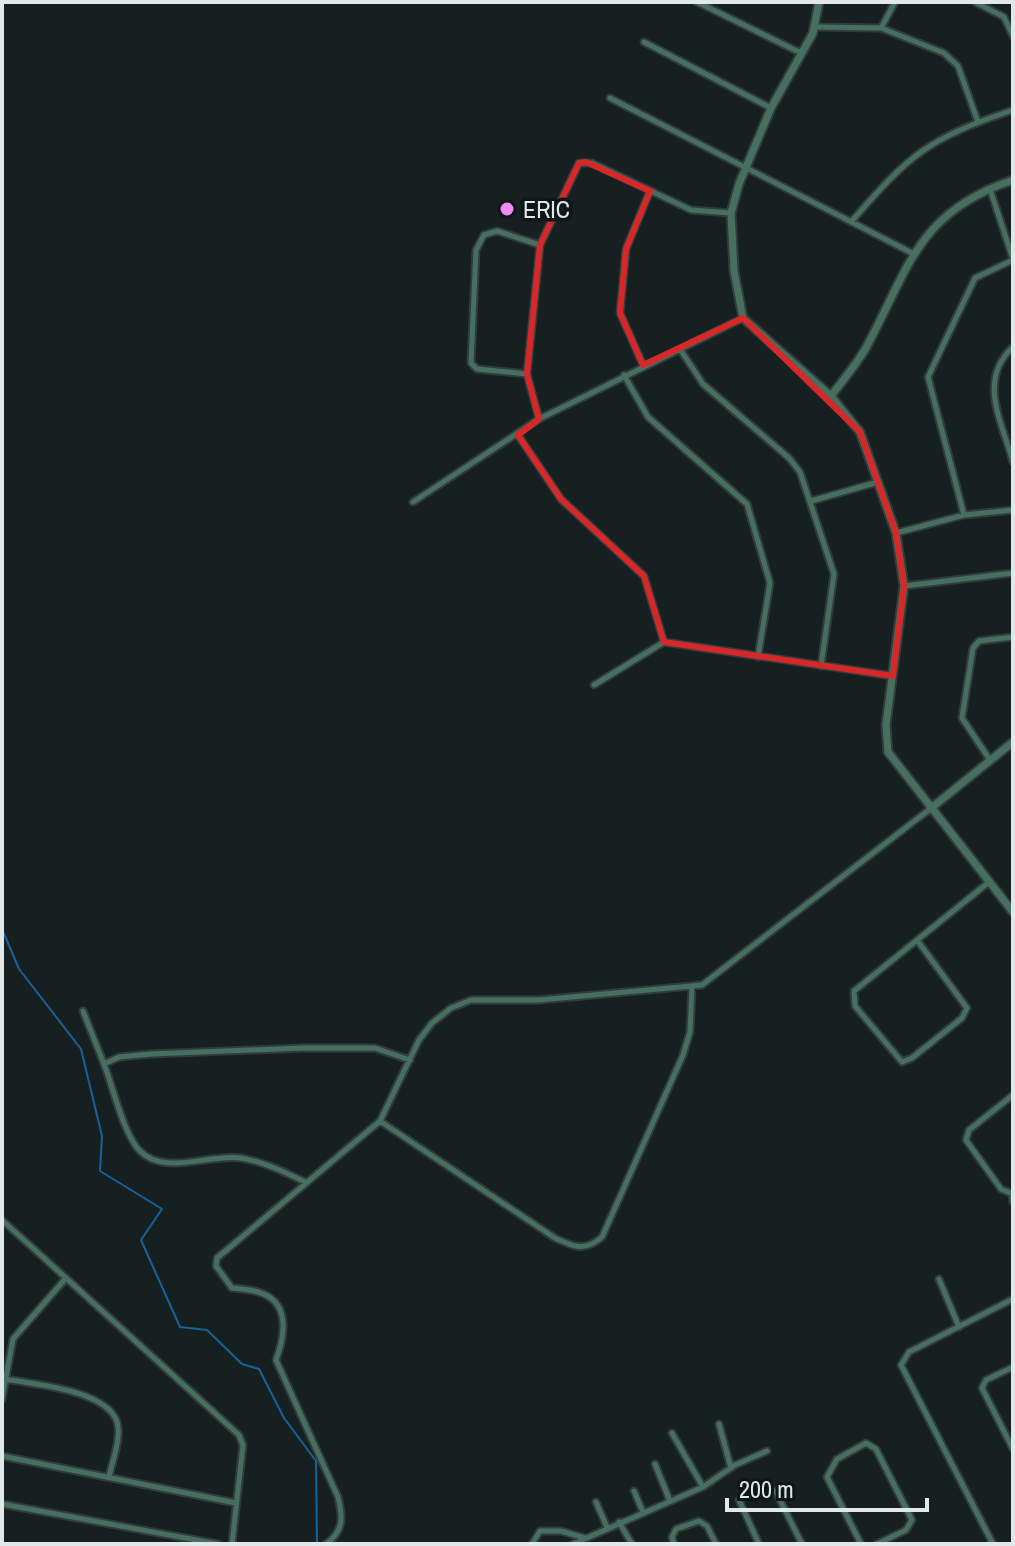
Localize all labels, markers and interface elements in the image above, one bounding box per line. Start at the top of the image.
place label: ERIC [523,193,570,225]
marker: ERIC [498,200,516,218]
scale bar [727,1462,927,1512]
text: 200 m [739,1473,794,1505]

